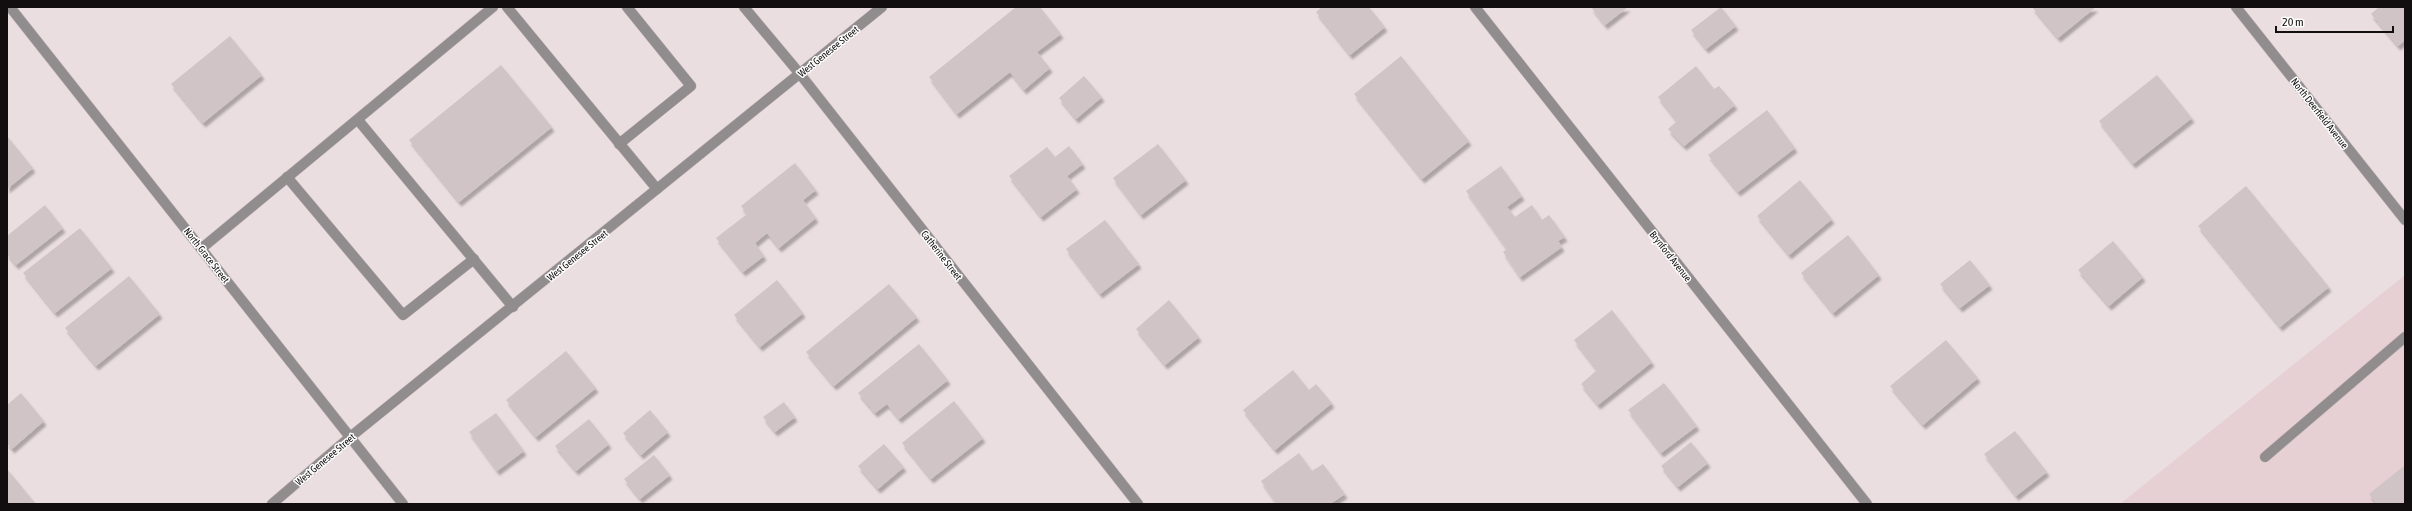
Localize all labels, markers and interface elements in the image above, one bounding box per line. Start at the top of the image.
scale bar [2276,8,2393,34]
text: 20 m [2282,15,2304,29]
street label: West Genesee Street [796,24,861,79]
street label: North Deerfield Avenue [2289,76,2351,151]
street label: North Grace Street [182,226,232,285]
street label: West Genesee Street [545,228,610,283]
street label: Catherine Street [919,229,964,282]
street label: Brynford Avenue [1648,229,1694,284]
street label: West Genesee Street [293,431,357,487]

